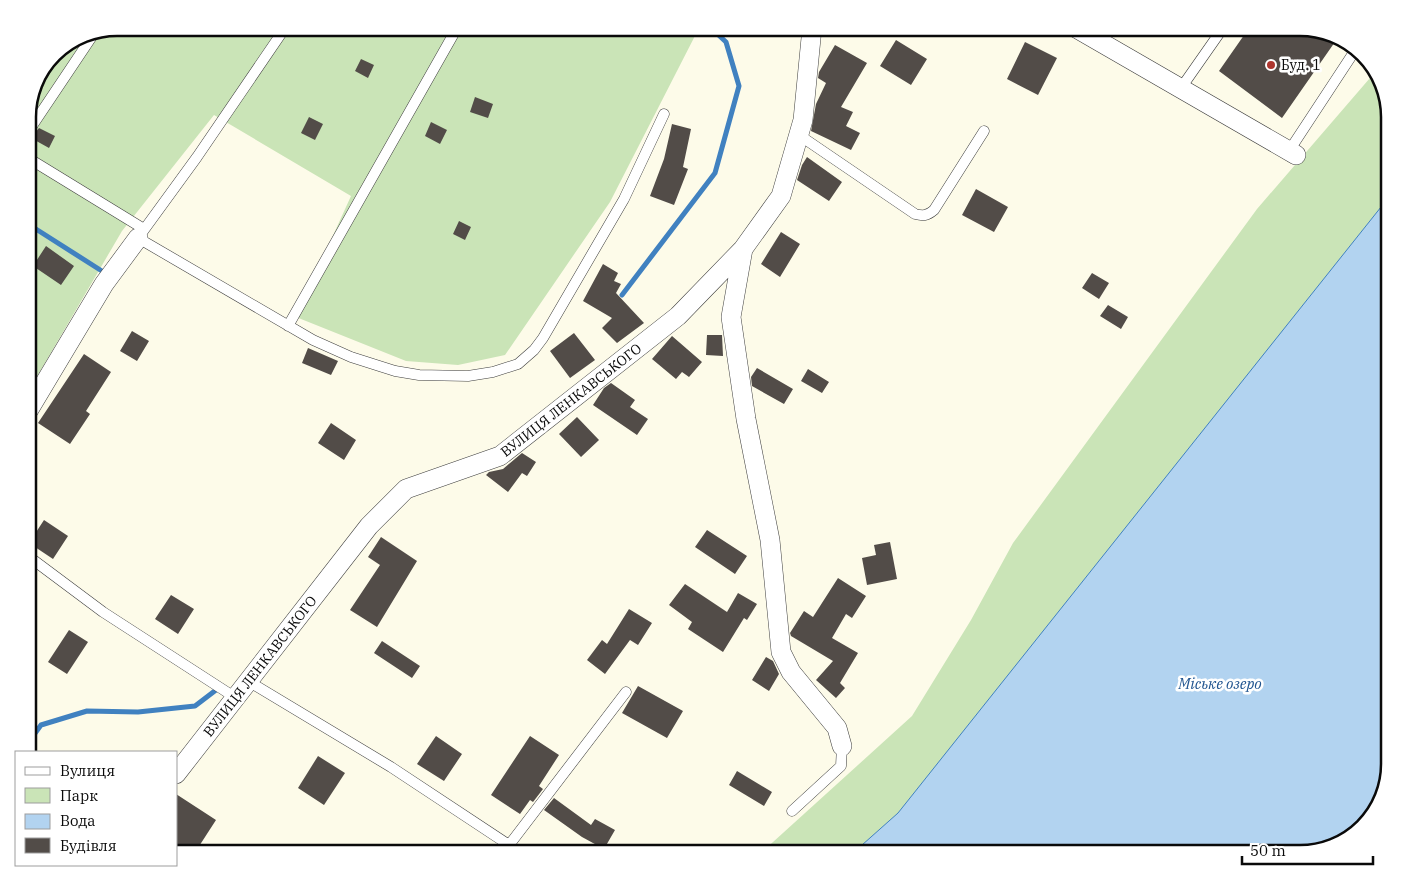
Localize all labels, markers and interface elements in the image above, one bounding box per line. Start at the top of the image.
place label: Буд. 1 [1281,56,1321,74]
marker: Буд. 1 [1265,59,1277,71]
street label: ВУЛИЦЯ ЛЕНКАВСЬКОГО [497,339,645,461]
street label: ВУЛИЦЯ ЛЕНКАВСЬКОГО [199,592,321,740]
water label: Міське озеро [1177,674,1262,693]
legend [15,751,178,866]
text: Вулиця [60,761,115,780]
text: Парк [60,786,98,805]
text: Вода [60,811,96,830]
scale bar [1242,834,1373,866]
text: Будівля [60,836,117,855]
text: 50 m [1250,841,1286,860]

